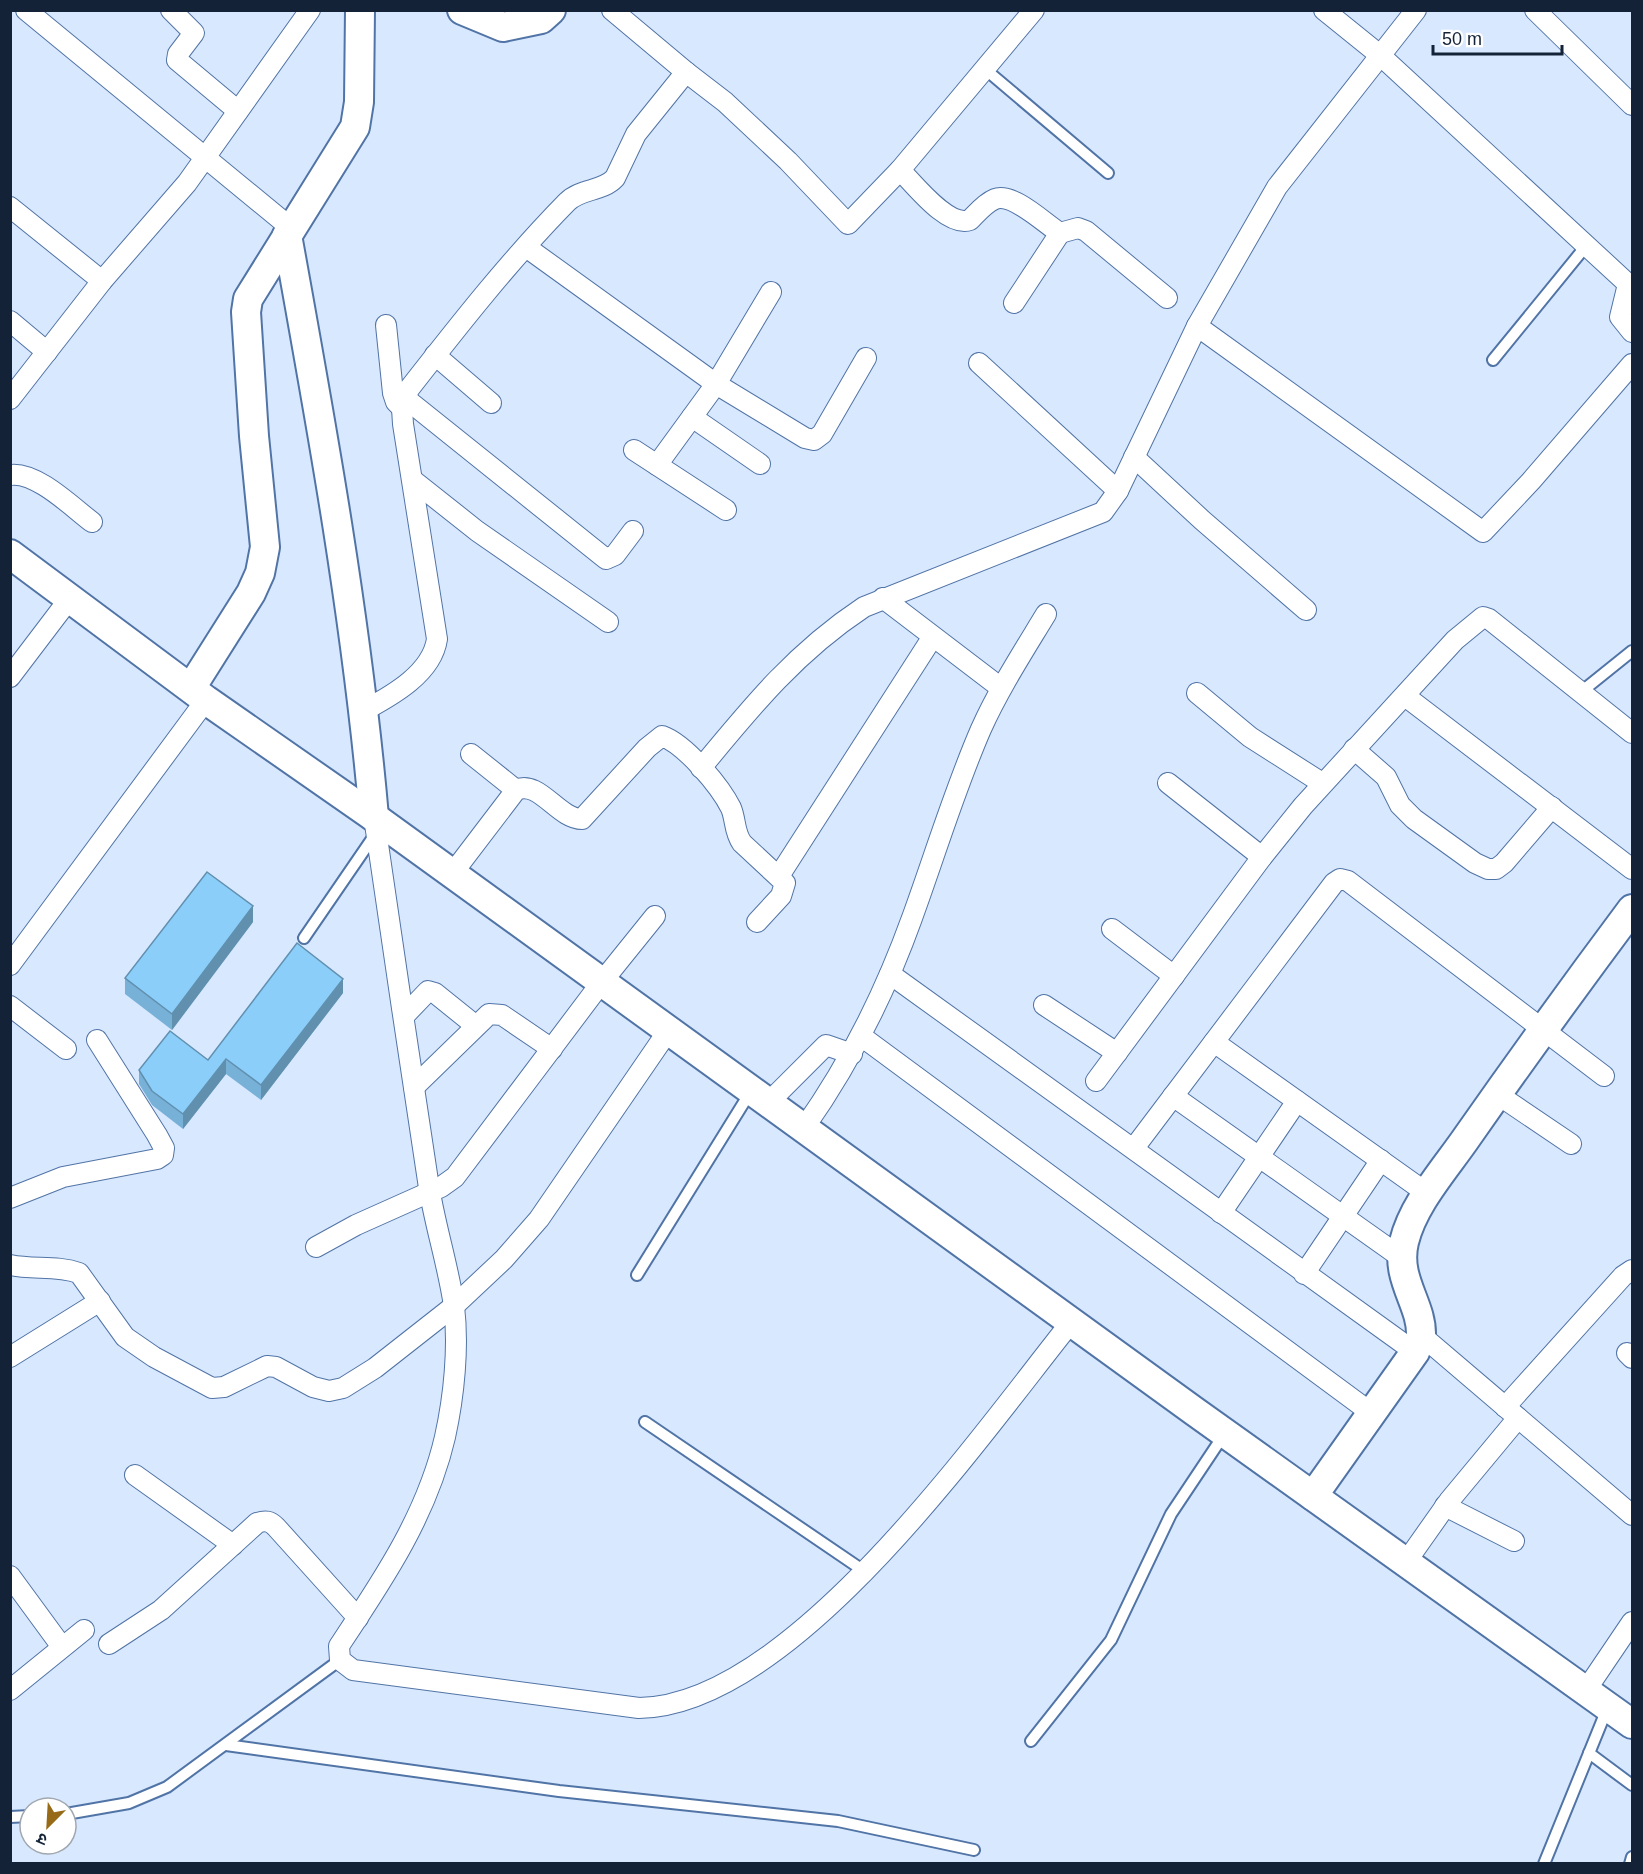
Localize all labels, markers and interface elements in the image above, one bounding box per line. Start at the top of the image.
scale bar [1433,18,1562,56]
text: 50 m [1442,29,1482,49]
north arrow [18,1796,78,1856]
text: उ [34,1829,50,1849]

